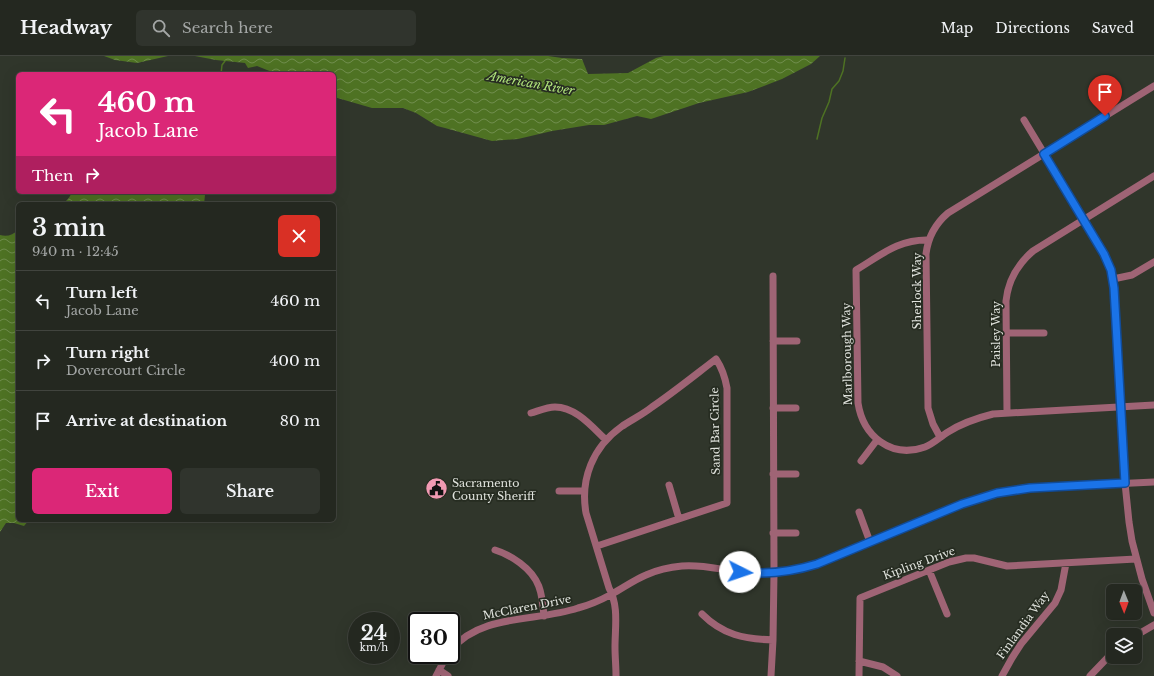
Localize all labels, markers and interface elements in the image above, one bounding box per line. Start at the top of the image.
search box [136,10,416,46]
text: Headway [20,16,112,39]
icon: search [150,17,172,39]
text: Search here [182,18,273,37]
text: Map [941,19,973,37]
text: Directions [995,19,1070,37]
text: Saved [1092,19,1134,37]
water label: American River [484,68,576,98]
pin [1088,75,1122,116]
icon: arrive [1094,81,1116,103]
text: 460 m [98,85,195,120]
icon: left [32,88,84,140]
text: Jacob Lane [98,120,199,142]
icon: right [81,164,103,186]
text: Then [32,166,73,185]
text: 3 min [32,213,106,242]
button: close [278,215,320,257]
text: 940 m · 12:45 [32,243,119,260]
street label: Sherlock Way [910,252,924,330]
text: Turn left [66,283,137,302]
icon: left [32,290,54,312]
text: 460 m [270,291,320,310]
street label: Paisley Way [989,301,1003,367]
text: Jacob Lane [66,302,139,319]
street label: Marlborough Way [839,303,855,405]
text: Turn right [66,343,149,362]
icon: right [32,350,54,372]
text: 400 m [269,351,320,370]
text: Dovercourt Circle [66,362,185,379]
street label: Sand Bar Circle [707,387,723,475]
icon: arrive [32,410,54,432]
text: Arrive at destination [66,411,227,430]
text: 80 m [280,411,320,430]
button: Exit [32,468,172,514]
button: Share [180,468,320,514]
public building icon: Sacramento County Sheriff [424,476,450,502]
place label: Sacramento County Sheriff [452,476,537,503]
street label: Kipling Drive [881,543,957,583]
position arrow [719,551,761,593]
north arrow [1106,584,1142,620]
map controls [1106,584,1142,664]
street label: Finlandia Way [994,588,1052,662]
street label: McClaren Drive [482,592,572,622]
speed limit sign: 30 [408,612,460,664]
text: 24 [361,621,387,645]
button: layers [1106,628,1142,664]
text: km/h [360,641,388,654]

